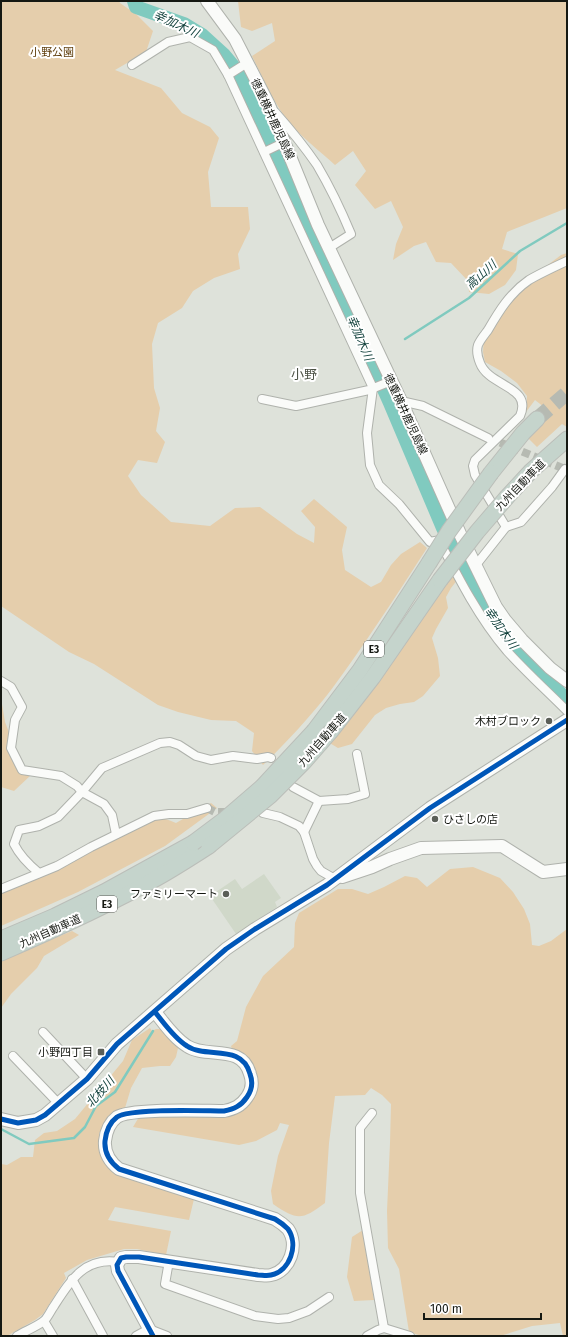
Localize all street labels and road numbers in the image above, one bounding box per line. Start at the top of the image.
street label: 徳重横井鹿児島線 [248,77,297,162]
street label: 徳重横井鹿児島線 [381,372,430,457]
street label: 九州自動車道 [493,457,548,514]
road number: E3 [364,641,384,657]
street label: 九州自動車道 [296,711,349,769]
road number: E3 [97,896,117,912]
street label: 九州自動車道 [17,912,83,951]

